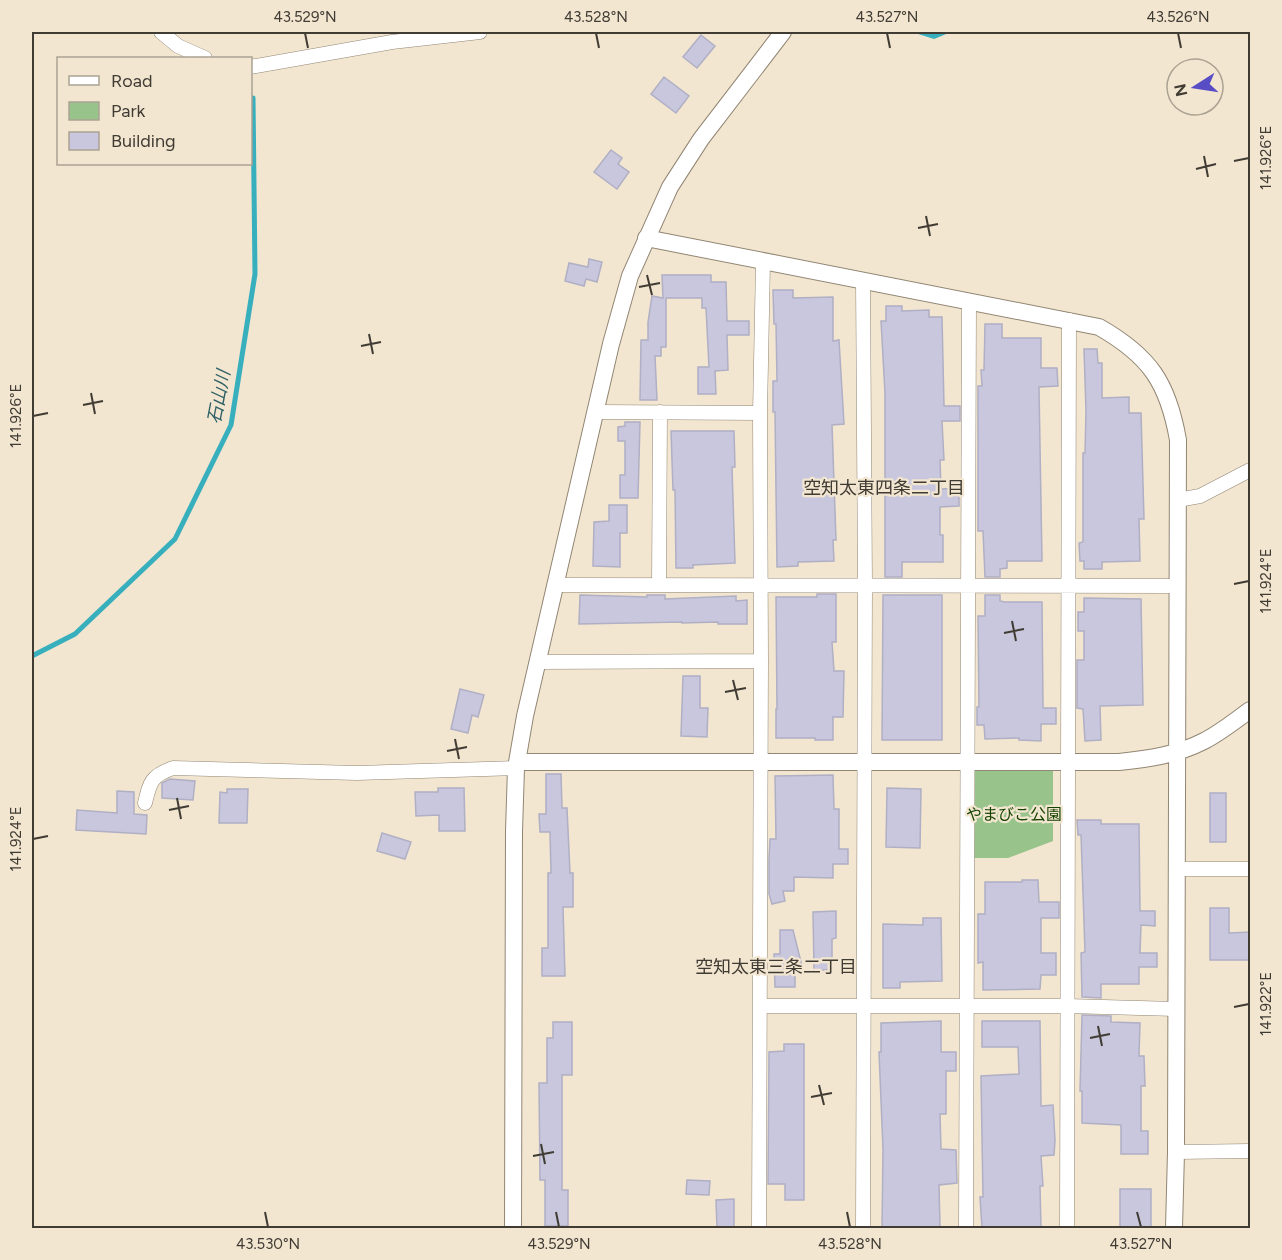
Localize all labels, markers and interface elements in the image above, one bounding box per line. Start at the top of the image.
text: 43.529°N [273,8,337,26]
text: 43.528°N [564,8,628,26]
text: 43.527°N [856,8,918,26]
text: 43.526°N [1146,8,1210,26]
legend [57,57,252,165]
north arrow [1165,57,1225,117]
text: Road [111,70,152,92]
text: N [1170,82,1191,98]
text: Park [111,100,146,122]
text: 141.926°E [1257,126,1275,190]
text: Building [111,130,176,152]
water label: 石山川 [203,366,235,426]
text: 141.926°E [7,384,25,448]
district label: 空知太東四条二丁目 [803,477,965,499]
text: 141.924°E [1257,548,1275,614]
park label: やまびこ公園 [966,805,1062,824]
text: 141.924°E [7,806,25,872]
district label: 空知太東三条二丁目 [695,956,857,978]
text: 141.922°E [1257,972,1275,1036]
text: 43.530°N [236,1235,300,1253]
text: 43.529°N [527,1235,591,1253]
text: 43.528°N [818,1235,882,1253]
text: 43.527°N [1110,1235,1172,1253]

